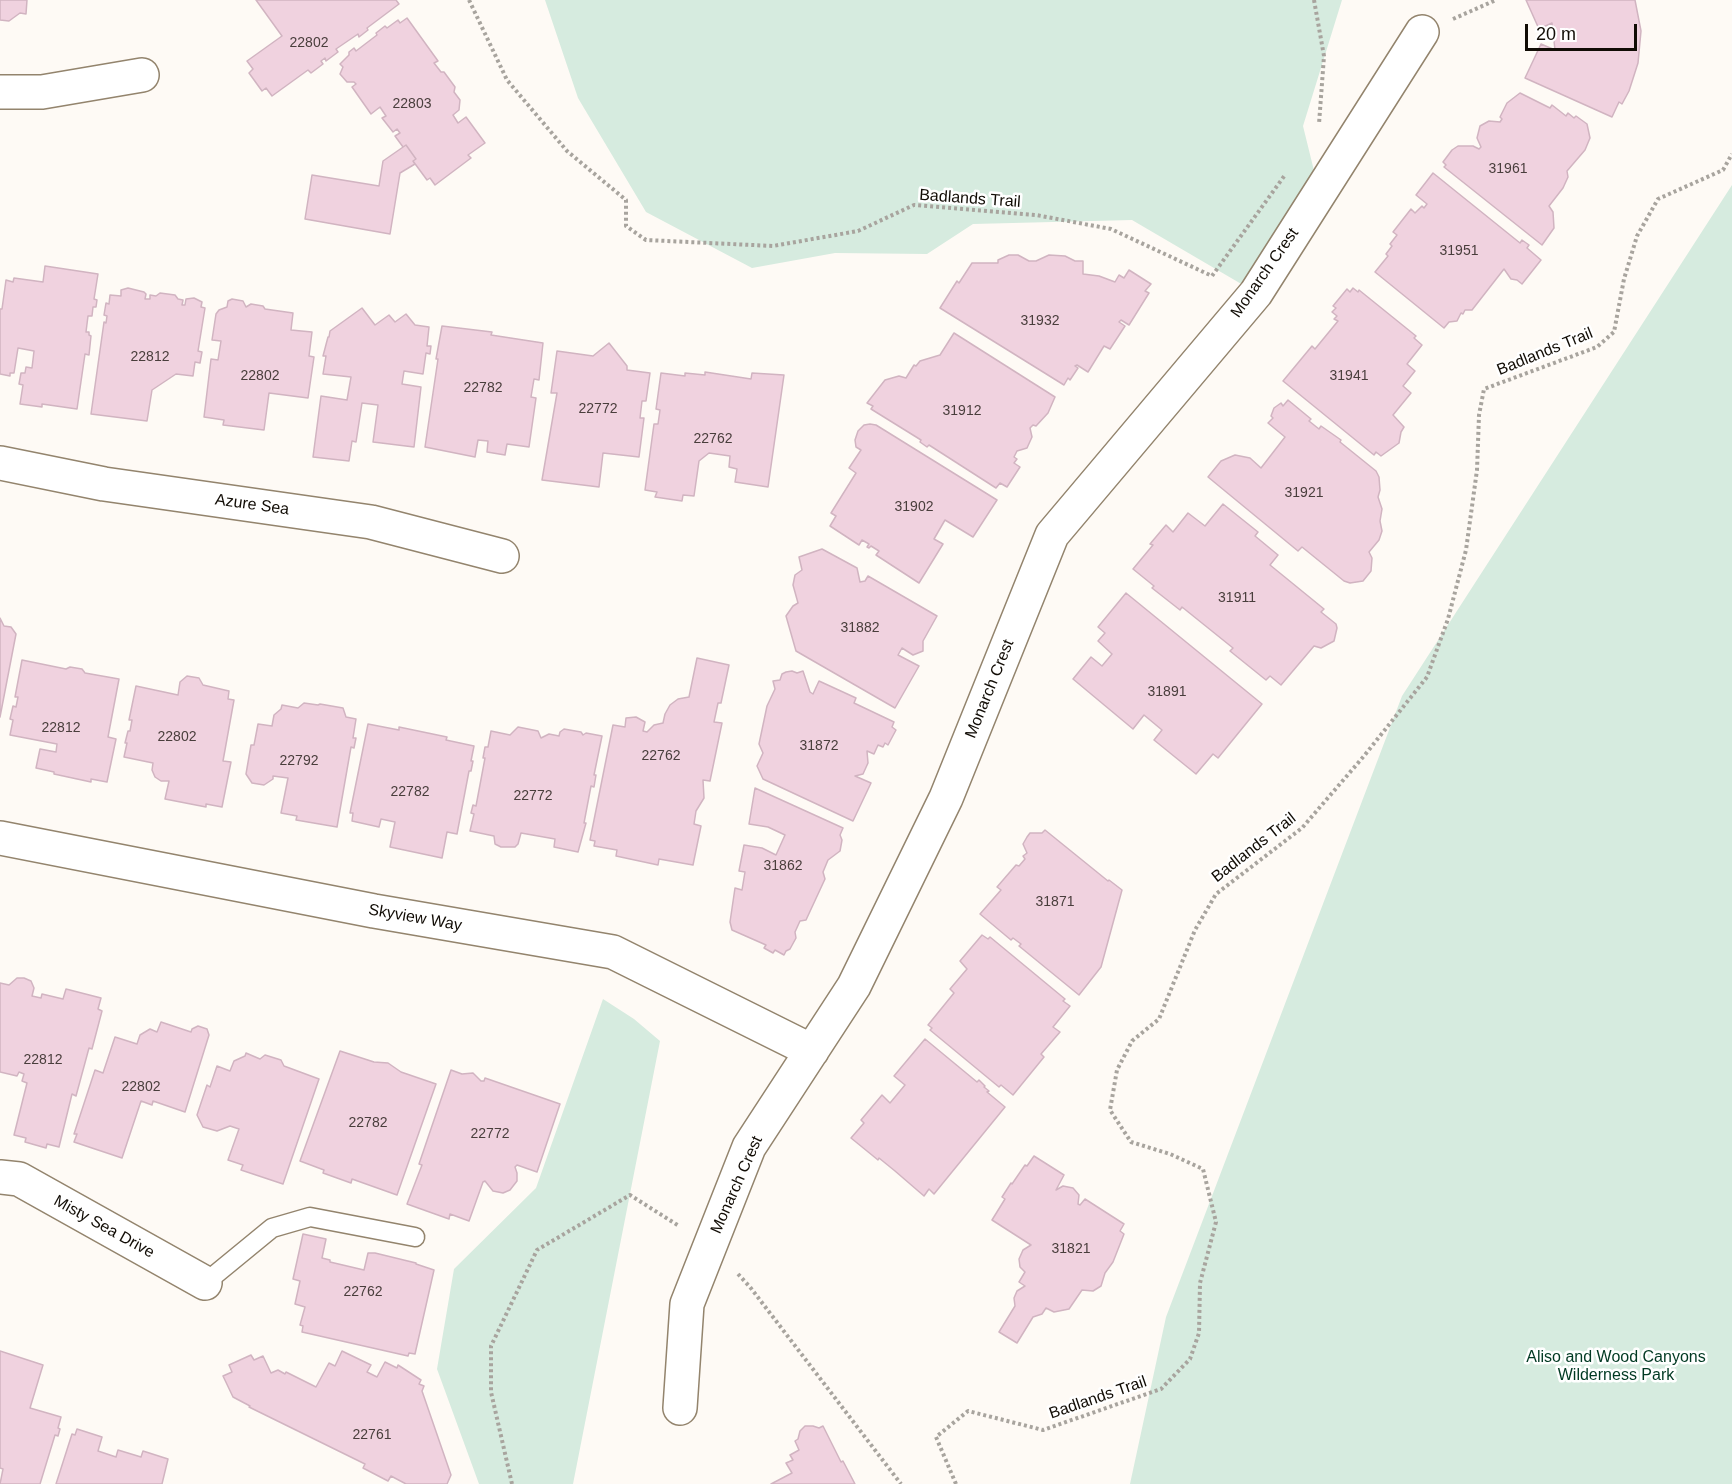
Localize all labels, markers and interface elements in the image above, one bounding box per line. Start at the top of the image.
scale bar [1528,12,1640,50]
text: 20 m [1536,24,1576,44]
house number: 22802 [290,35,328,51]
house number: 22803 [393,96,431,112]
house number: 31961 [1489,161,1527,177]
street label: Badlands Trail [919,186,1021,212]
street label: Monarch Crest [1227,225,1303,321]
house number: 31951 [1440,243,1478,259]
house number: 31932 [1021,313,1059,329]
street label: Badlands Trail [1494,324,1596,380]
house number: 22812 [131,349,169,365]
house number: 22802 [241,368,279,384]
house number: 31941 [1330,368,1368,384]
house number: 22782 [464,380,502,396]
house number: 22772 [579,401,617,417]
house number: 31912 [943,403,981,419]
house number: 22762 [694,431,732,447]
house number: 31921 [1285,485,1323,501]
street label: Azure Sea [214,490,290,520]
house number: 31902 [895,499,933,515]
house number: 31911 [1218,590,1256,606]
house number: 31882 [841,620,879,636]
street label: Monarch Crest [961,637,1019,741]
house number: 31891 [1148,684,1186,700]
house number: 22812 [42,720,80,736]
house number: 22802 [158,729,196,745]
house number: 31872 [800,738,838,754]
house number: 22762 [642,748,680,764]
house number: 22792 [280,753,318,769]
house number: 22782 [391,784,429,800]
house number: 22772 [514,788,552,804]
street label: Badlands Trail [1208,809,1300,887]
house number: 31862 [764,858,802,874]
house number: 31871 [1036,894,1074,910]
street label: Skyview Way [367,900,463,936]
house number: 22812 [24,1052,62,1068]
house number: 22802 [122,1079,160,1095]
house number: 22782 [349,1115,387,1131]
house number: 22772 [471,1126,509,1142]
street label: Monarch Crest [707,1133,767,1237]
street label: Misty Sea Drive [50,1191,158,1263]
house number: 31821 [1052,1241,1090,1257]
house number: 22762 [344,1284,382,1300]
park label: Aliso and Wood Canyons Wilderness Park [1526,1348,1706,1386]
street label: Badlands Trail [1047,1372,1149,1424]
house number: 22761 [353,1427,391,1443]

